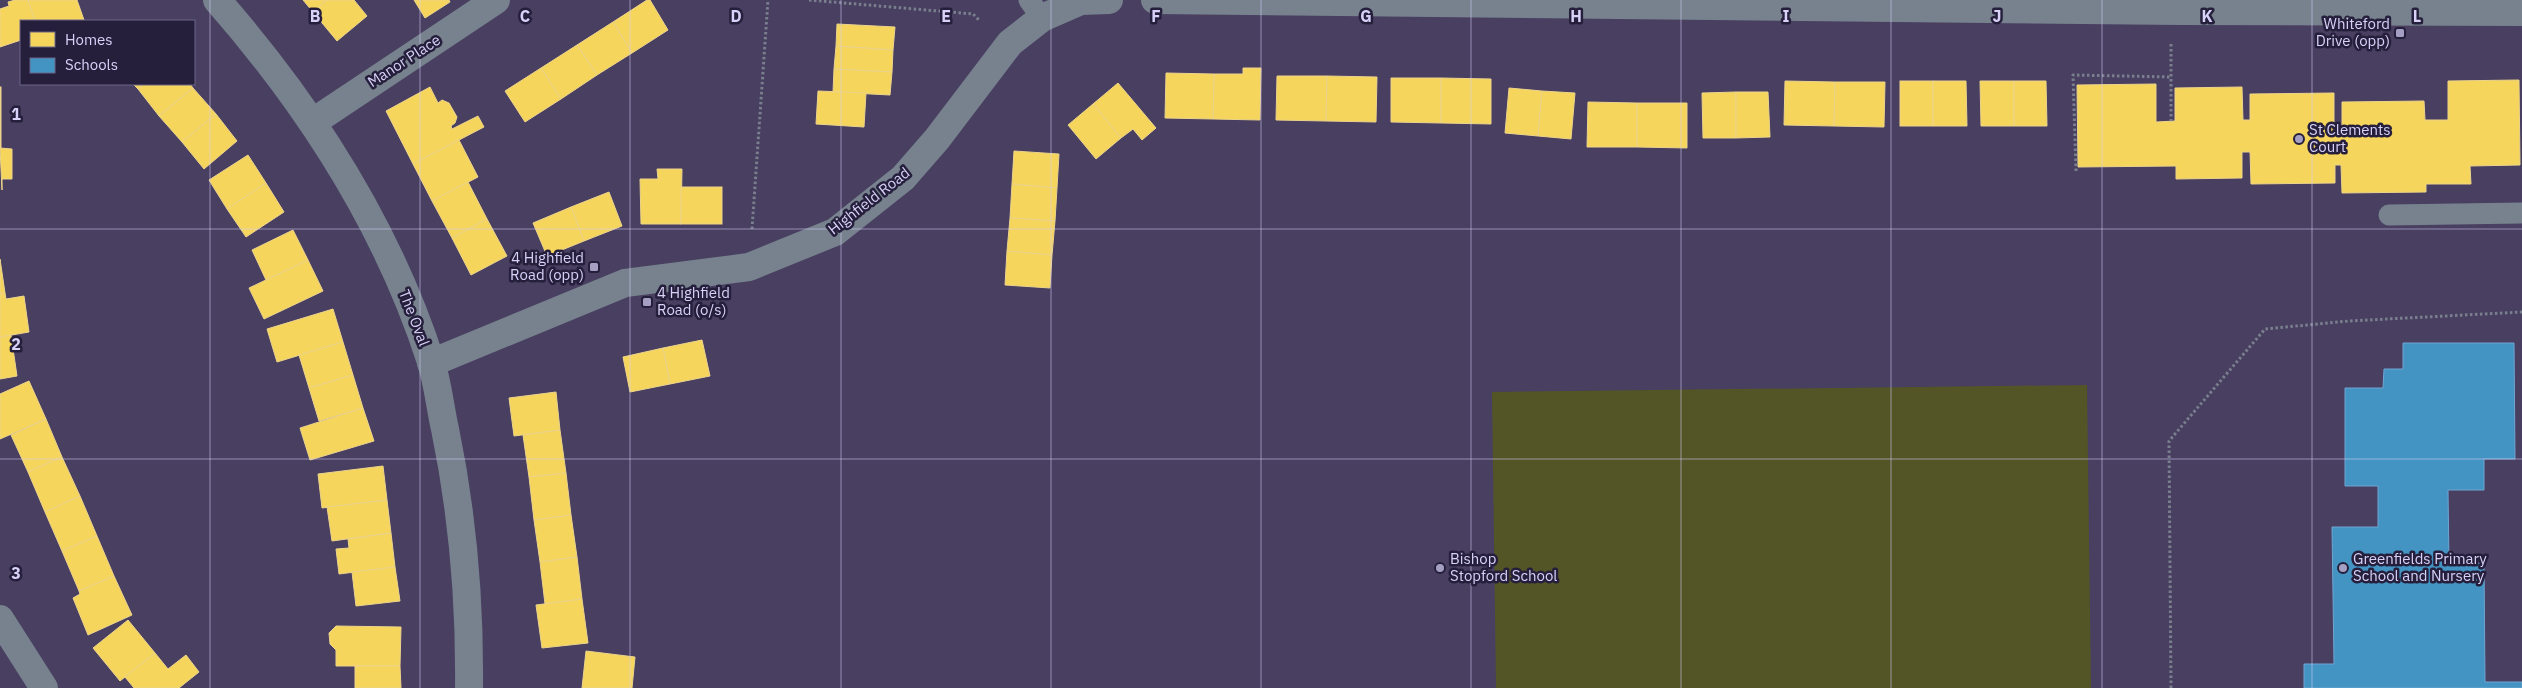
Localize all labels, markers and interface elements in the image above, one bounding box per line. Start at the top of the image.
text: B [310,6,321,26]
text: C [520,6,530,26]
text: D [730,6,742,26]
text: E [941,6,951,26]
text: F [1151,6,1161,26]
text: G [1360,6,1372,26]
text: H [1570,6,1582,26]
text: I [1783,6,1790,26]
text: J [1993,6,2001,26]
text: K [2201,6,2213,26]
text: L [2413,6,2421,26]
place label: Whiteford Drive (opp) [2316,14,2390,50]
legend [20,20,195,85]
marker: Whiteford Drive (opp) [2394,27,2406,39]
text: Homes [65,30,113,49]
street label: Manor Place [364,30,444,91]
text: Schools [65,55,118,74]
text: 1 [11,104,21,124]
place label: St Clements Court [2309,120,2391,156]
marker: St Clements Court [2293,133,2305,145]
street label: Highfield Road [824,163,913,238]
place label: 4 Highfield Road (opp) [510,248,584,284]
marker: 4 Highfield Road (opp) [588,261,600,273]
place label: 4 Highfield Road (o/s) [657,283,730,319]
street label: The Oval [395,287,434,349]
marker: 4 Highfield Road (o/s) [641,296,653,308]
text: 2 [11,334,21,354]
place label: Bishop Stopford School [1450,549,1557,585]
place label: Greenfields Primary School and Nursery [2353,549,2487,585]
marker: Bishop Stopford School [1434,562,1446,574]
marker: Greenfields Primary School and Nursery [2337,562,2349,574]
text: 3 [11,563,21,583]

